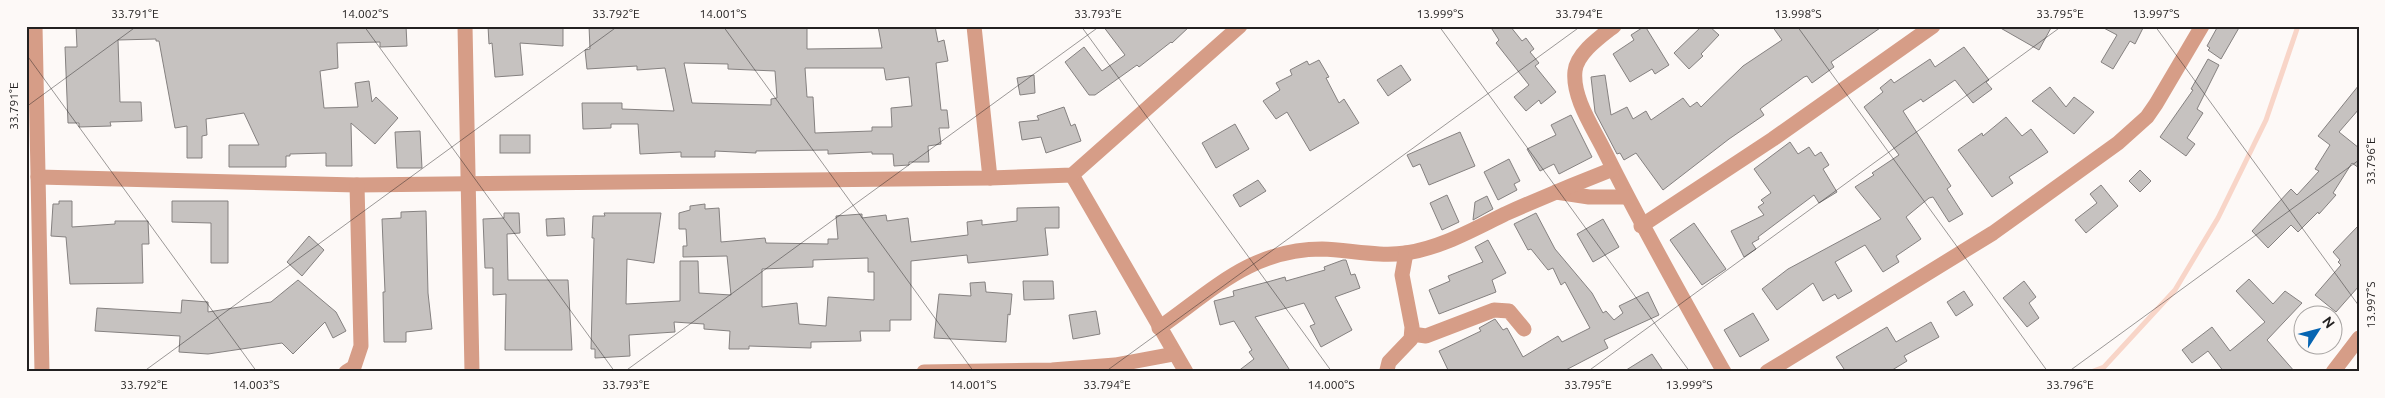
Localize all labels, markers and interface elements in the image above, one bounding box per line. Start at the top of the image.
text: 33.791°E [111,7,159,20]
text: 14.002°S [342,7,388,20]
text: 33.792°E [592,7,640,20]
text: 14.001°S [700,7,746,20]
text: 33.793°E [1074,7,1122,20]
text: 13.999°S [1417,7,1463,20]
text: 33.794°E [1555,7,1603,20]
text: 13.998°S [1775,7,1821,20]
text: 33.795°E [2036,7,2084,20]
text: 13.997°S [2133,7,2179,20]
text: 33.791°E [7,82,20,130]
text: 33.796°E [2364,137,2377,185]
text: 13.997°S [2364,282,2377,328]
north arrow [2292,306,2342,356]
text: N [2319,313,2338,331]
text: 33.792°E [120,378,168,391]
text: 14.003°S [233,378,279,391]
text: 33.793°E [602,378,650,391]
text: 14.001°S [950,378,996,391]
text: 33.794°E [1083,378,1131,391]
text: 14.000°S [1308,378,1354,391]
text: 33.795°E [1564,378,1612,391]
text: 13.999°S [1666,378,1712,391]
text: 33.796°E [2046,378,2094,391]

